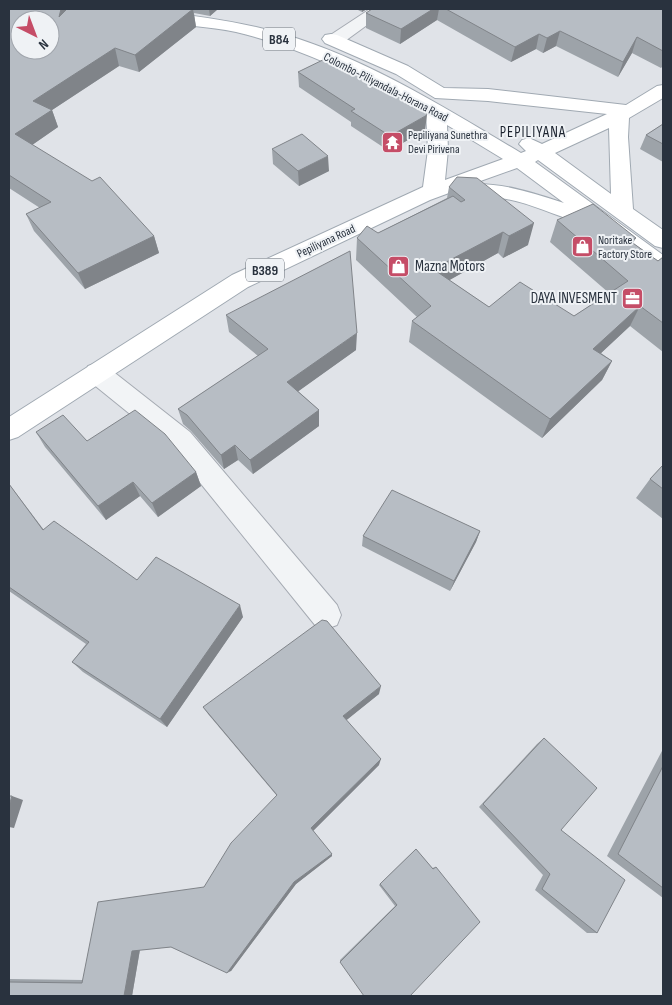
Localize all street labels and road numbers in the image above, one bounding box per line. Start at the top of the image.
road number: B84 [263,28,295,50]
street label: Colombo-Piliyandala-Horana Road [321,50,451,125]
street label: Pepiliyana Road [295,221,358,261]
road number: B389 [246,258,284,282]

